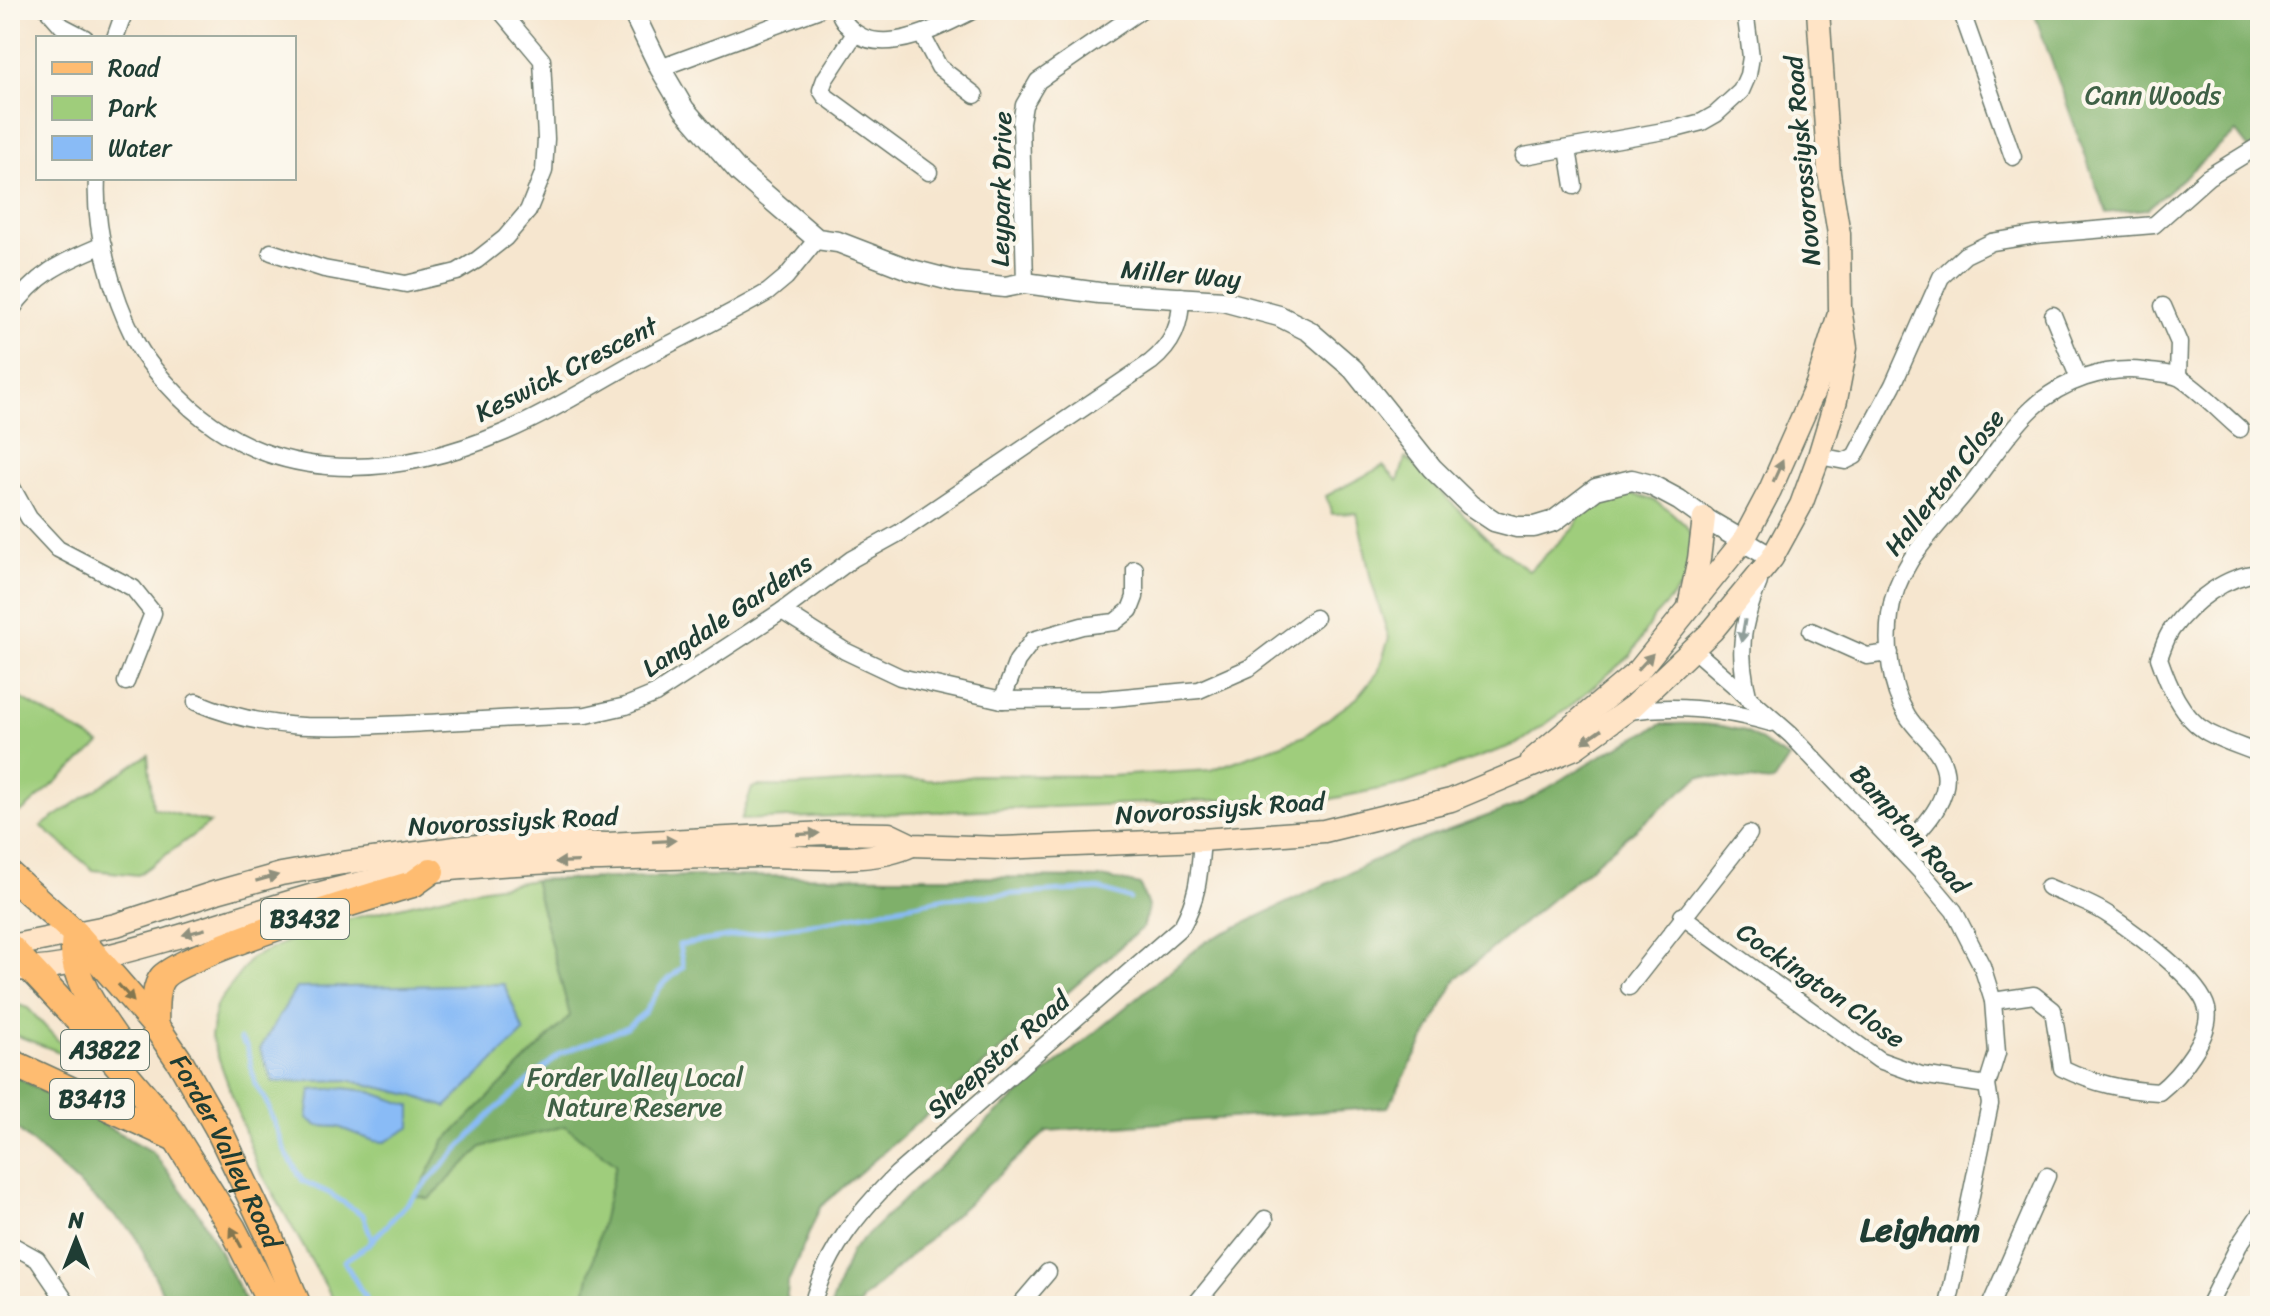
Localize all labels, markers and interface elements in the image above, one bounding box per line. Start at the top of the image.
legend [36,36,296,180]
text: Road [108,47,162,89]
street label: Novorossiysk Road [1770,52,1834,268]
park label: Cann Woods [2085,72,2222,118]
text: Park [108,87,157,129]
street label: Leypark Drive [977,111,1025,267]
text: Water [108,127,173,169]
street label: Miller Way [1119,246,1244,302]
street label: Keswick Crescent [466,302,667,435]
street label: Hallerton Close [1871,398,2017,566]
one-way arrow [1772,460,1785,483]
street label: Langdale Gardens [632,540,822,690]
one-way arrow [1737,619,1749,644]
one-way arrow [1635,653,1653,672]
one-way arrow [1581,728,1602,743]
street label: Bampton Road [1838,753,1983,907]
street label: Novorossiysk Road [1113,778,1329,838]
street label: Novorossiysk Road [407,792,622,849]
one-way arrow [796,827,821,840]
one-way arrow [652,835,677,848]
one-way arrow [554,855,579,868]
one-way arrow [255,871,279,884]
road number: B3432 [261,899,349,939]
street label: Cockington Close [1727,909,1915,1061]
one-way arrow [182,926,206,939]
street label: Sheepstor Road [916,978,1082,1131]
one-way arrow [117,983,135,1002]
road number: A3822 [61,1030,149,1070]
street label: Forder Valley Road [158,1044,296,1257]
park label: Forder Valley Local Nature Reserve [527,1054,744,1130]
road number: B3413 [50,1079,134,1119]
north arrow [36,1200,116,1280]
district label: Leigham [1860,1200,1980,1260]
text: N [67,1201,84,1240]
one-way arrow [229,1225,243,1248]

